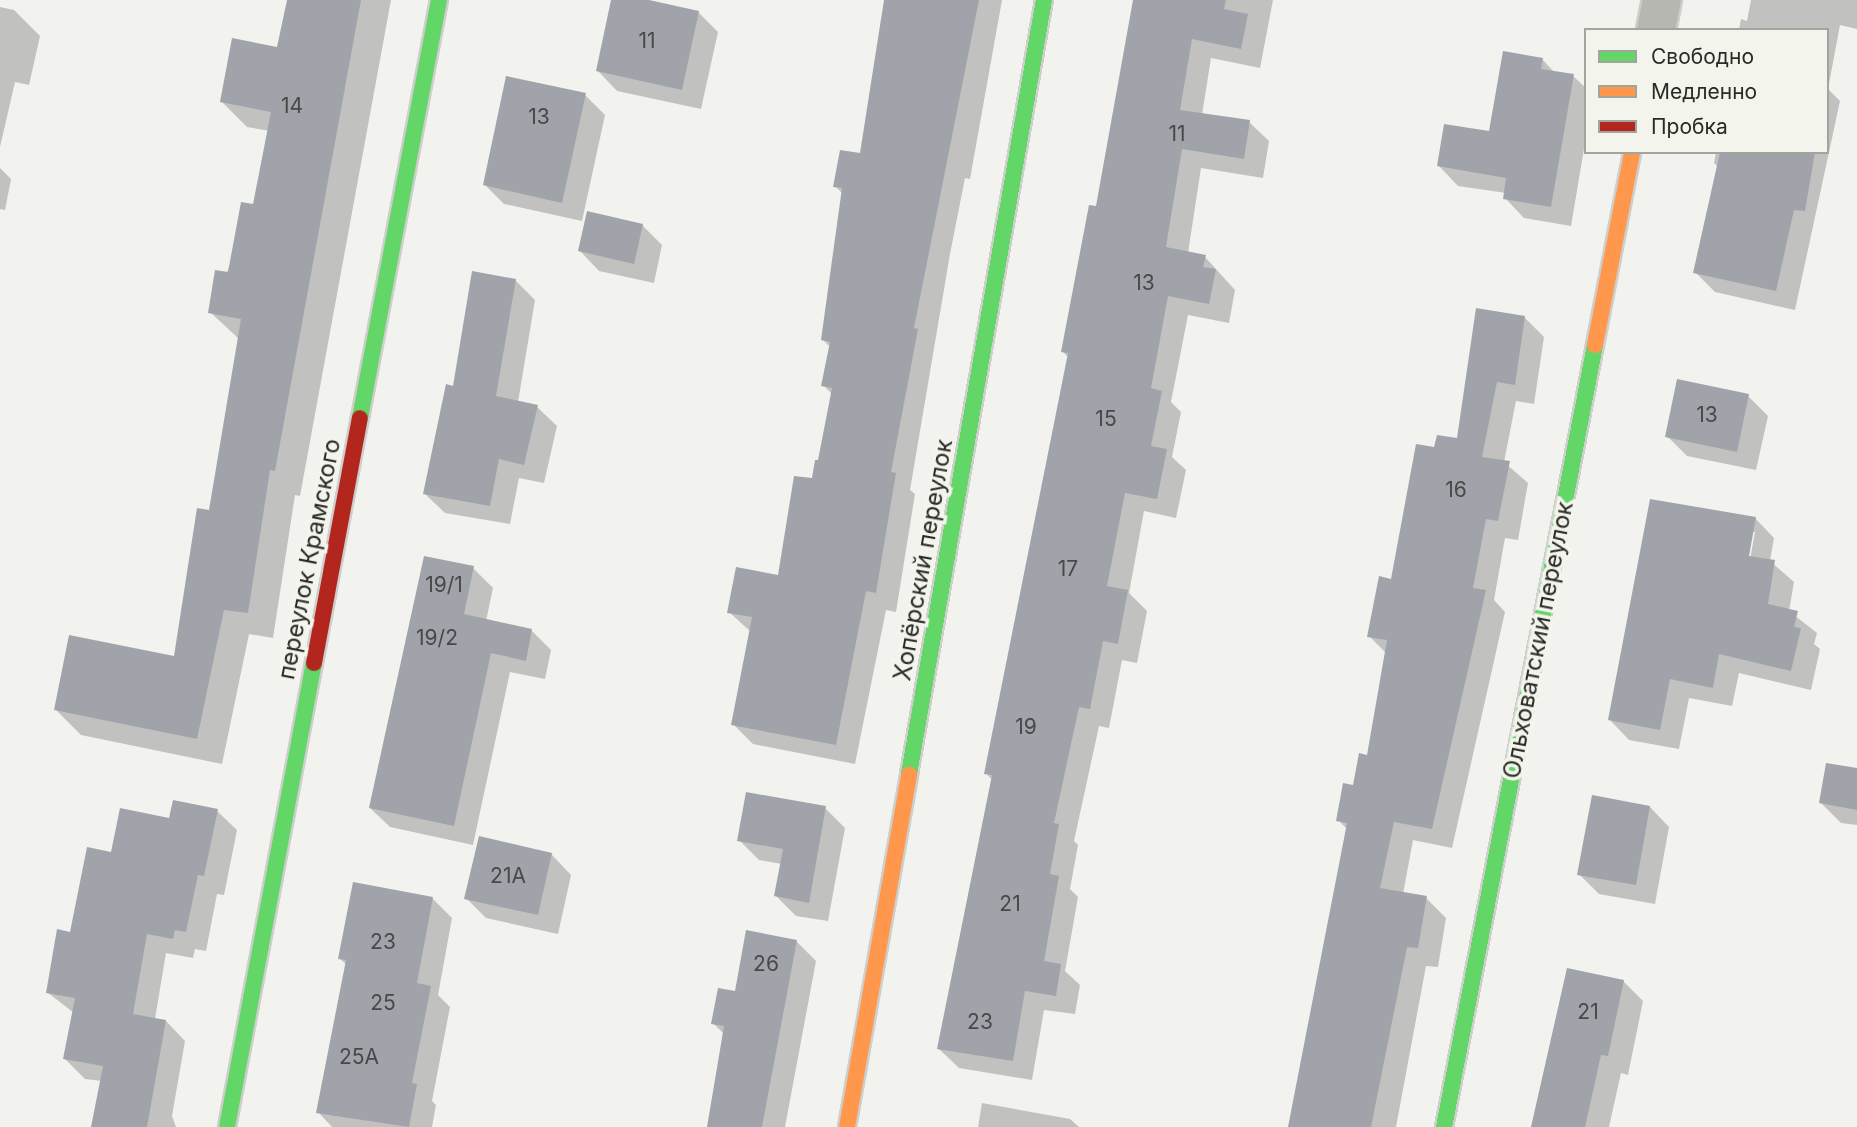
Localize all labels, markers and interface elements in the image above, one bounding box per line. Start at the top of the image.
house number: 11 [638,28,656,54]
legend [1584,28,1829,154]
text: Свободно [1651,44,1754,69]
text: Медленно [1651,79,1757,104]
house number: 14 [281,93,303,119]
house number: 13 [528,104,550,130]
text: Пробка [1651,114,1728,139]
house number: 11 [1168,121,1186,147]
house number: 13 [1133,270,1155,296]
house number: 13 [1696,402,1718,428]
house number: 15 [1095,406,1117,432]
street label: переулок Крамского [272,436,346,682]
street label: Хопёрский переулок [888,437,958,683]
house number: 16 [1445,477,1467,503]
street label: Ольховатский переулок [1497,499,1579,781]
house number: 17 [1058,556,1078,582]
house number: 19/1 [425,572,463,598]
house number: 19/2 [416,625,458,651]
house number: 19 [1015,714,1037,740]
house number: 21А [490,863,526,889]
house number: 21 [999,891,1021,917]
house number: 23 [370,929,396,955]
house number: 26 [753,951,779,977]
house number: 25 [370,990,396,1016]
house number: 21 [1577,999,1599,1025]
house number: 23 [967,1009,993,1035]
house number: 25А [339,1044,379,1070]

